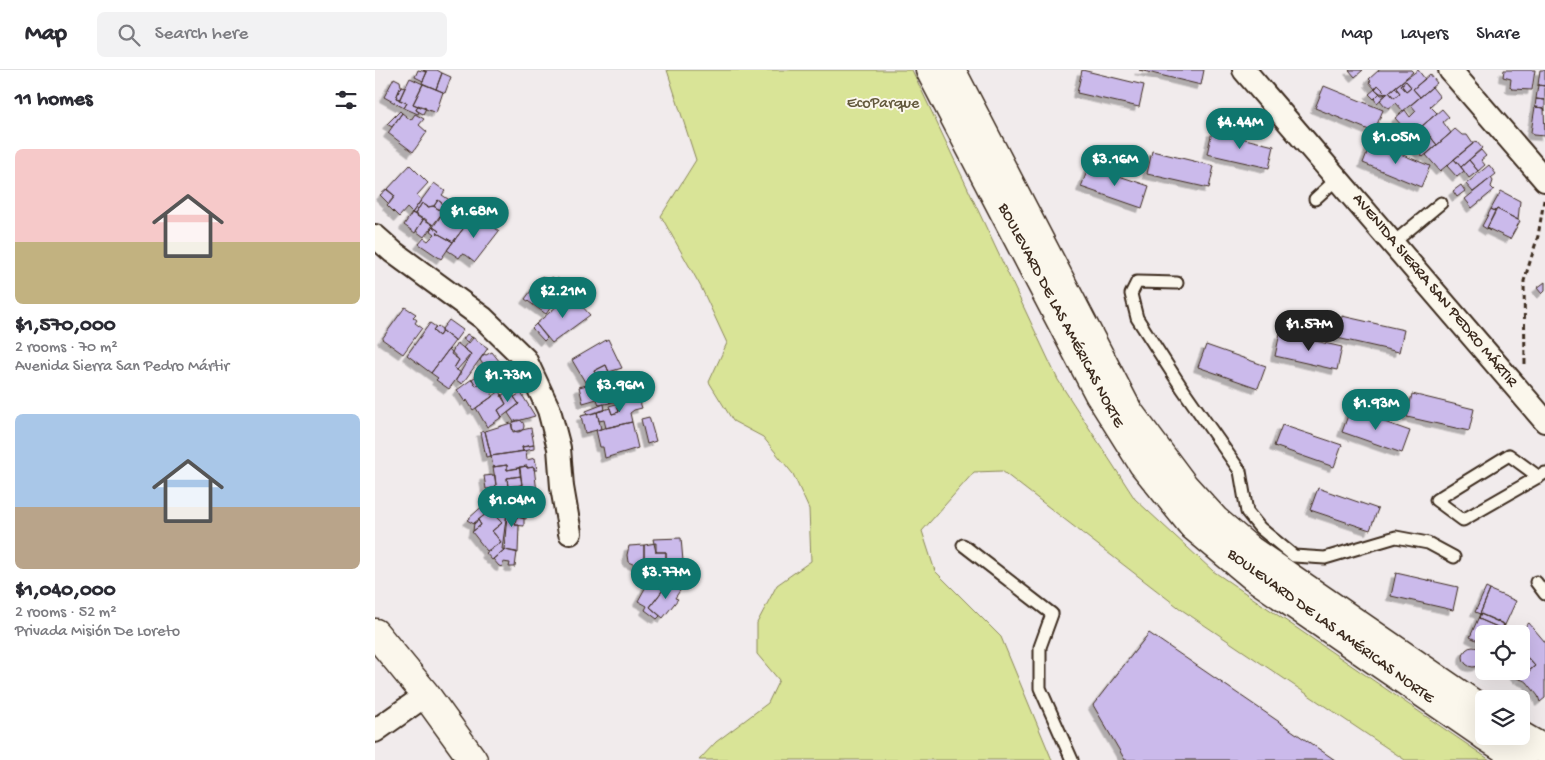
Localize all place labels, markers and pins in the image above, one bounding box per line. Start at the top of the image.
pin: $4.44M [1199,108,1281,150]
pin: $1.05M [1355,122,1437,165]
pin: $3.16M [1074,144,1156,187]
pin: $1.68M [433,196,515,239]
pin: $2.21M [522,276,604,319]
pin: $1.57M [1268,310,1350,352]
pin: $1.73M [467,360,549,403]
pin: $3.96M [579,370,661,413]
pin: $1.93M [1335,388,1417,431]
pin: $1.04M [471,486,553,528]
pin: $3.77M [625,558,707,600]

